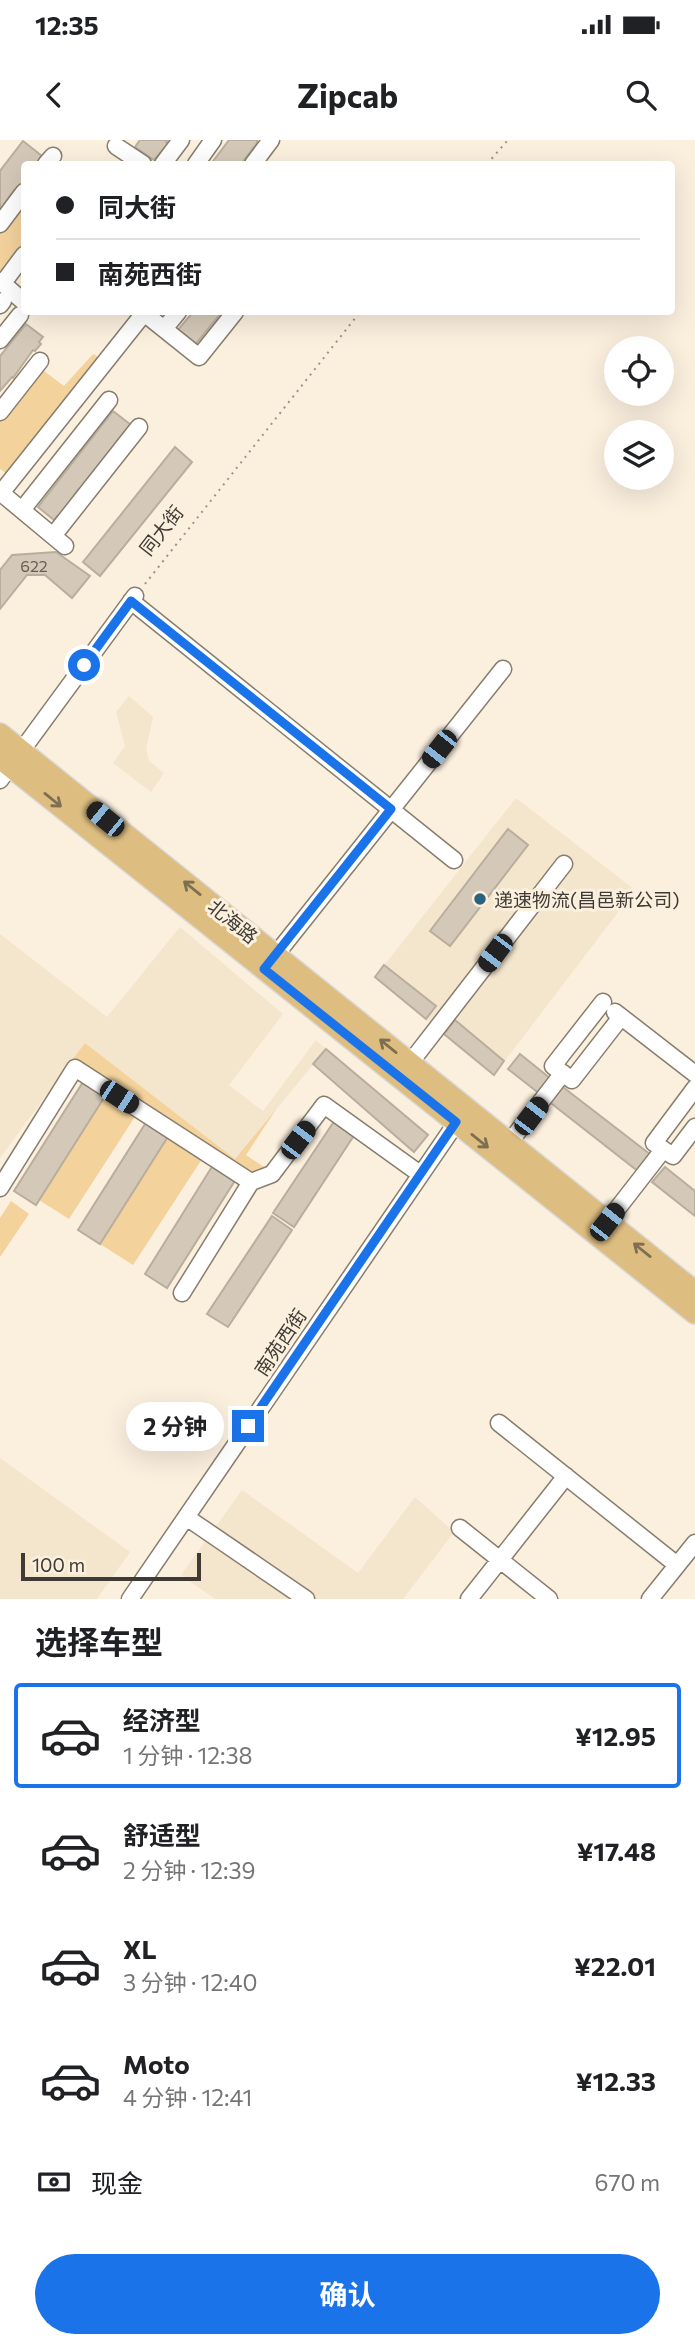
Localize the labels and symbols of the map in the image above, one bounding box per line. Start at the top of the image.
street label: 同大街 [134,500,188,560]
house number: 622 [20,556,48,575]
route start [68,649,100,681]
car [418,726,461,772]
one-way arrow [44,793,62,808]
car [83,798,128,840]
one-way arrow [183,880,201,896]
place label: 递速物流(昌邑新公司) [494,888,680,911]
marker: 递速物流(昌邑新公司) [472,891,488,907]
street label: 北海路 [204,894,262,948]
car [474,930,517,976]
one-way arrow [379,1039,398,1054]
car [96,1077,143,1117]
car [510,1093,553,1139]
car [277,1117,320,1163]
one-way arrow [470,1133,488,1149]
car [586,1199,629,1245]
one-way arrow [633,1242,651,1257]
street label: 南苑西街 [249,1304,311,1380]
callout: 2 分钟 [126,1402,224,1450]
route end [232,1410,264,1442]
scale bar [21,1550,201,1582]

